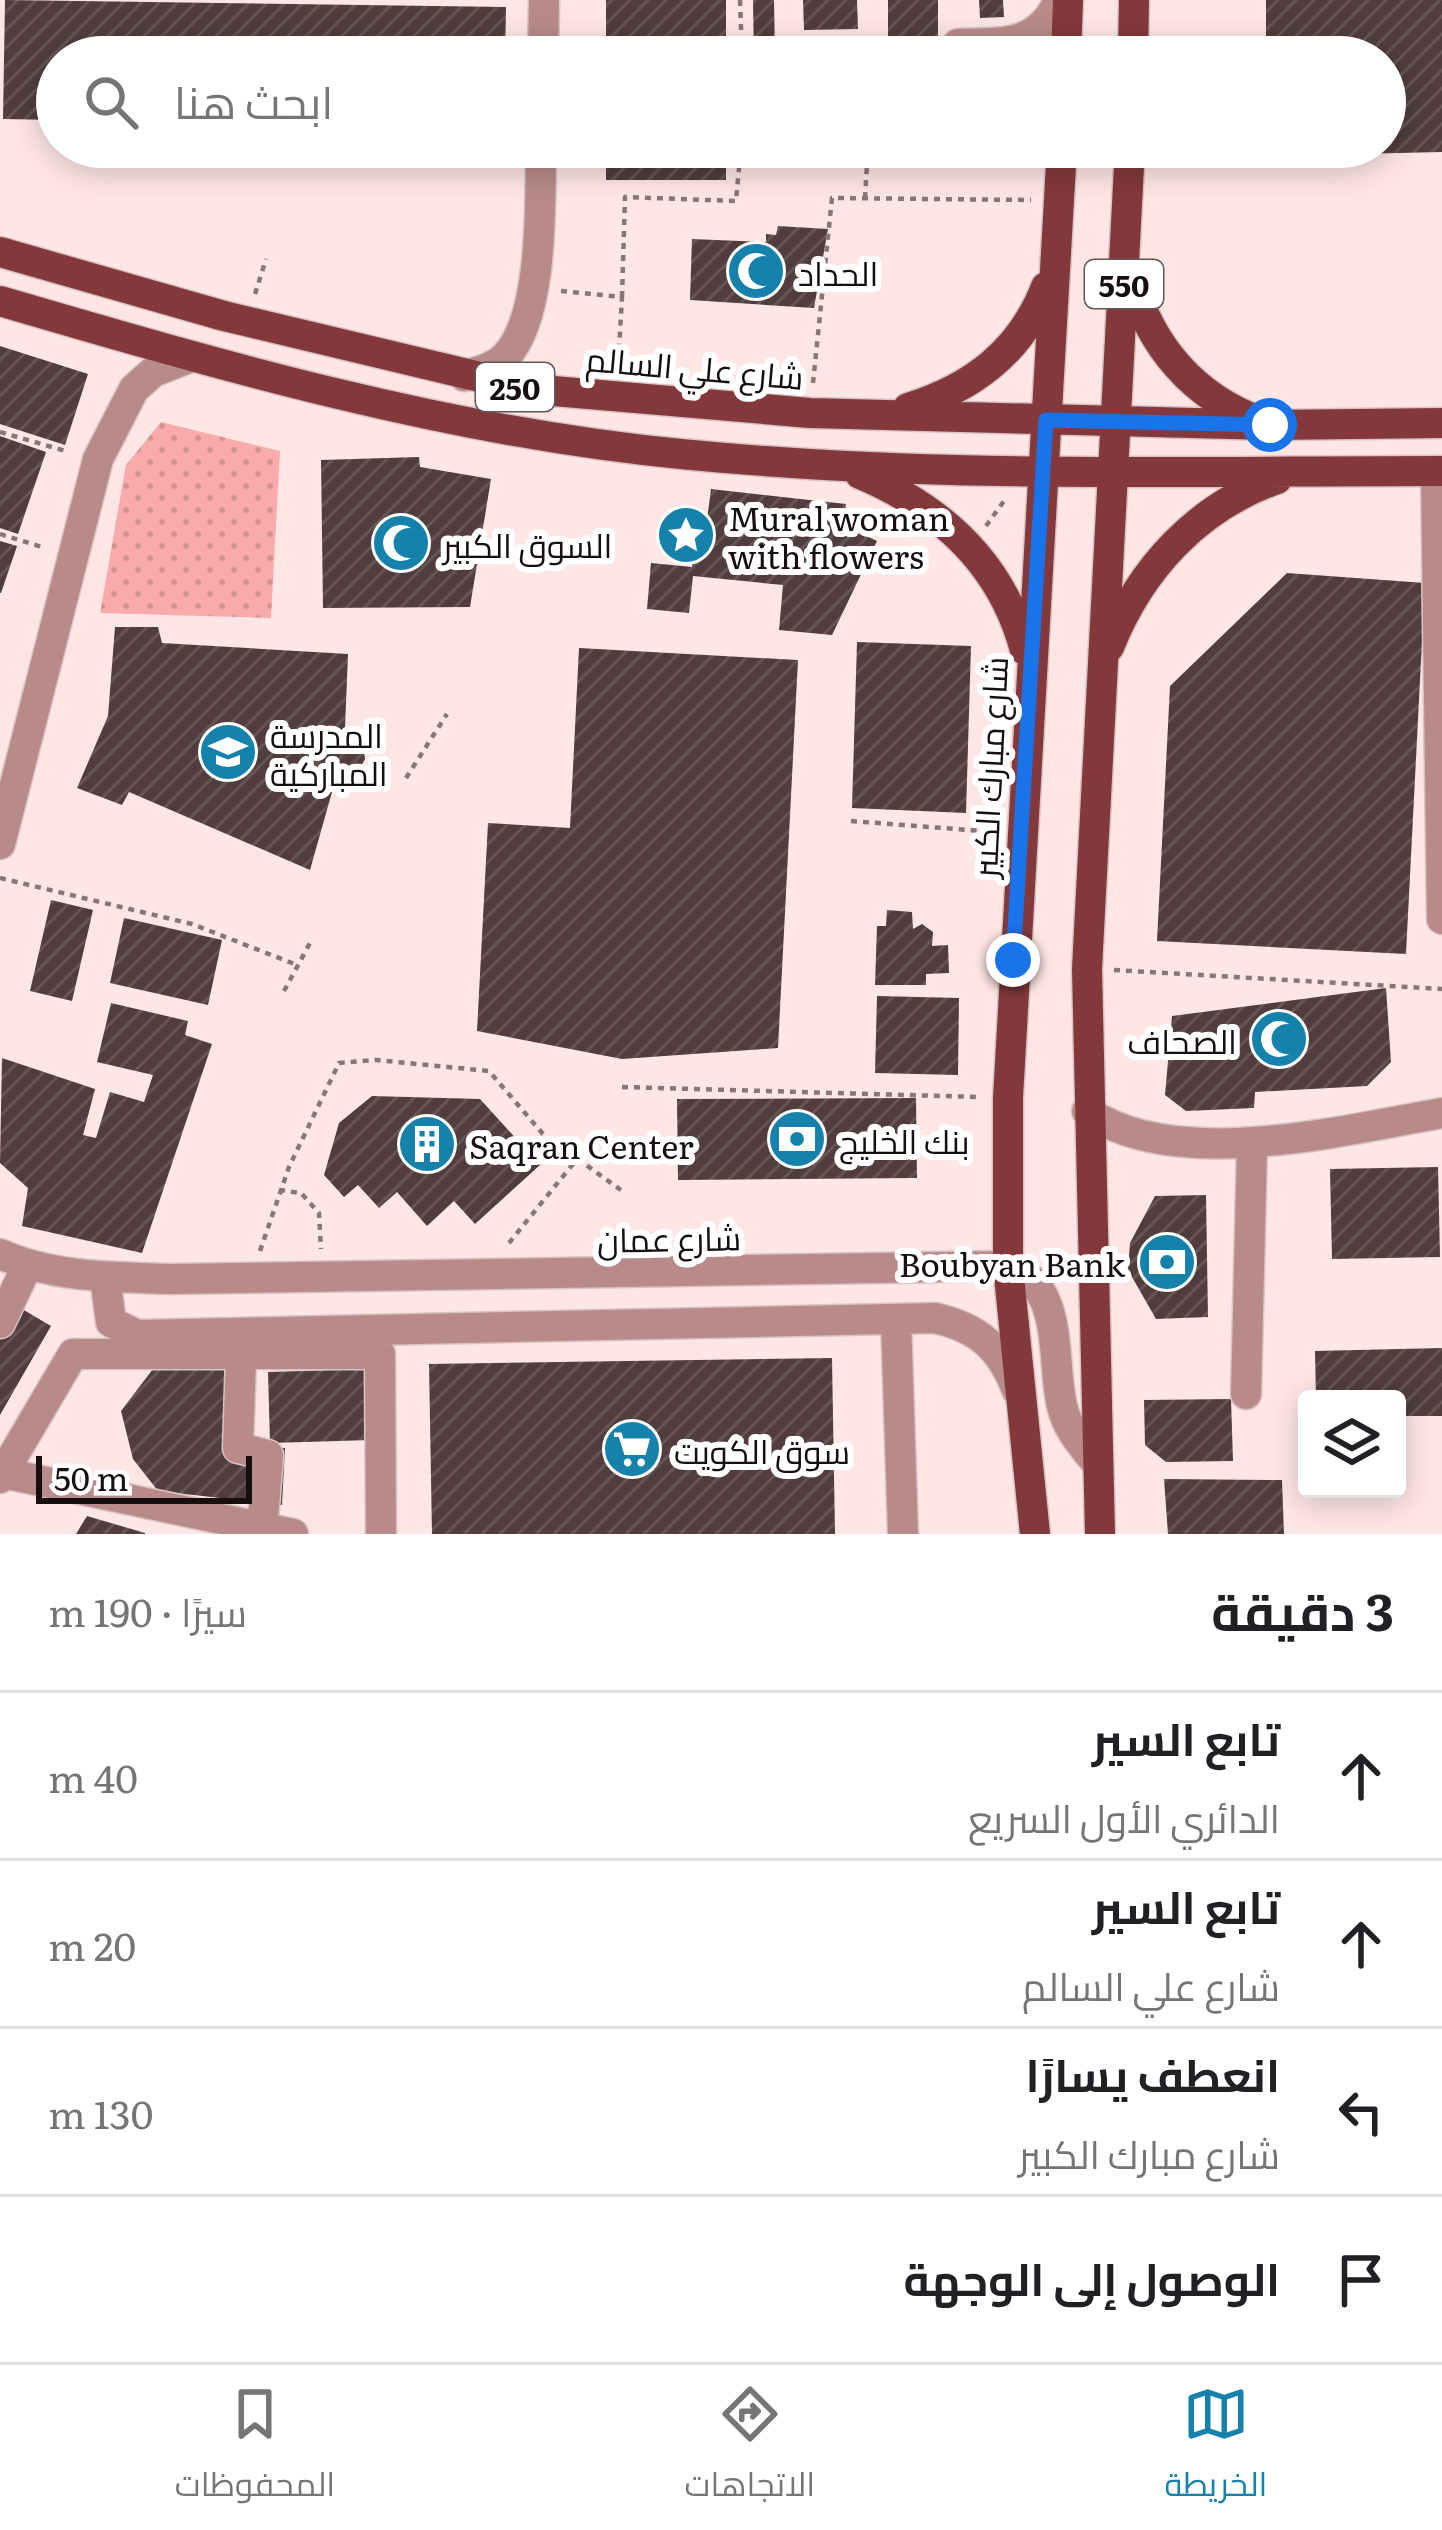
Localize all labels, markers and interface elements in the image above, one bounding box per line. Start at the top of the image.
search box [36,36,1406,168]
text: ابحث هنا [174,66,333,133]
icon: search [78,69,144,135]
mosque icon: الحداد [725,240,787,302]
place label: الحداد [798,247,878,296]
road number: 550 [1085,260,1163,308]
street label: شارع علي السالم [584,332,806,404]
road number: 250 [476,363,554,411]
route start [1243,398,1297,452]
place label: Mural woman with flowers [728,492,950,579]
place icon: Mural woman with flowers [655,504,717,566]
mosque icon: السوق الكبير [370,512,432,574]
place label: السوق الكبير [441,519,612,568]
street label: شارع مبارك الكبير [958,655,1019,881]
place label: المدرسة المباركية [270,709,388,796]
school or university icon: المدرسة المباركية [197,721,259,783]
route end [986,933,1040,987]
mosque icon: الصحاف [1248,1008,1310,1070]
place label: الصحاف [1127,1015,1237,1064]
bank icon: بنك الخليج [766,1108,828,1170]
building icon: Saqran Center [396,1113,458,1175]
place label: بنك الخليج [839,1115,969,1165]
place label: Saqran Center [469,1120,694,1169]
street label: شارع عمان [597,1211,741,1264]
bank icon: Boubyan Bank [1136,1231,1198,1293]
place label: Boubyan Bank [899,1238,1126,1287]
map controls [1298,1390,1406,1498]
button: layers [1298,1390,1406,1498]
supermarket icon: سوق الكويت [601,1418,663,1480]
place label: سوق الكويت [674,1425,850,1474]
scale bar [36,1450,252,1503]
text: 50 m [54,1452,128,1501]
text: 3 دقيقة [1211,1571,1394,1647]
text: سيرًا · 190 m [48,1581,247,1639]
text: تابع السير [1092,1703,1280,1770]
icon: ahead [1328,1743,1394,1809]
text: 40 m [48,1747,138,1805]
text: الدائري الأول السريع [968,1787,1280,1845]
text: تابع السير [1092,1871,1280,1938]
icon: ahead [1328,1911,1394,1977]
text: 20 m [48,1915,136,1973]
text: شارع علي السالم [1022,1955,1280,2013]
text: انعطف يسارًا [1026,2039,1280,2106]
icon: left [1328,2079,1394,2145]
text: 130 m [48,2083,153,2141]
text: شارع مبارك الكبير [1019,2123,1280,2181]
text: الوصول إلى الوجهة [903,2243,1280,2310]
icon: arrive [1328,2247,1394,2313]
tab: المحفوظات [175,2381,335,2515]
tab: الاتجاهات [685,2381,815,2515]
tab: الخريطة [1164,2381,1267,2515]

